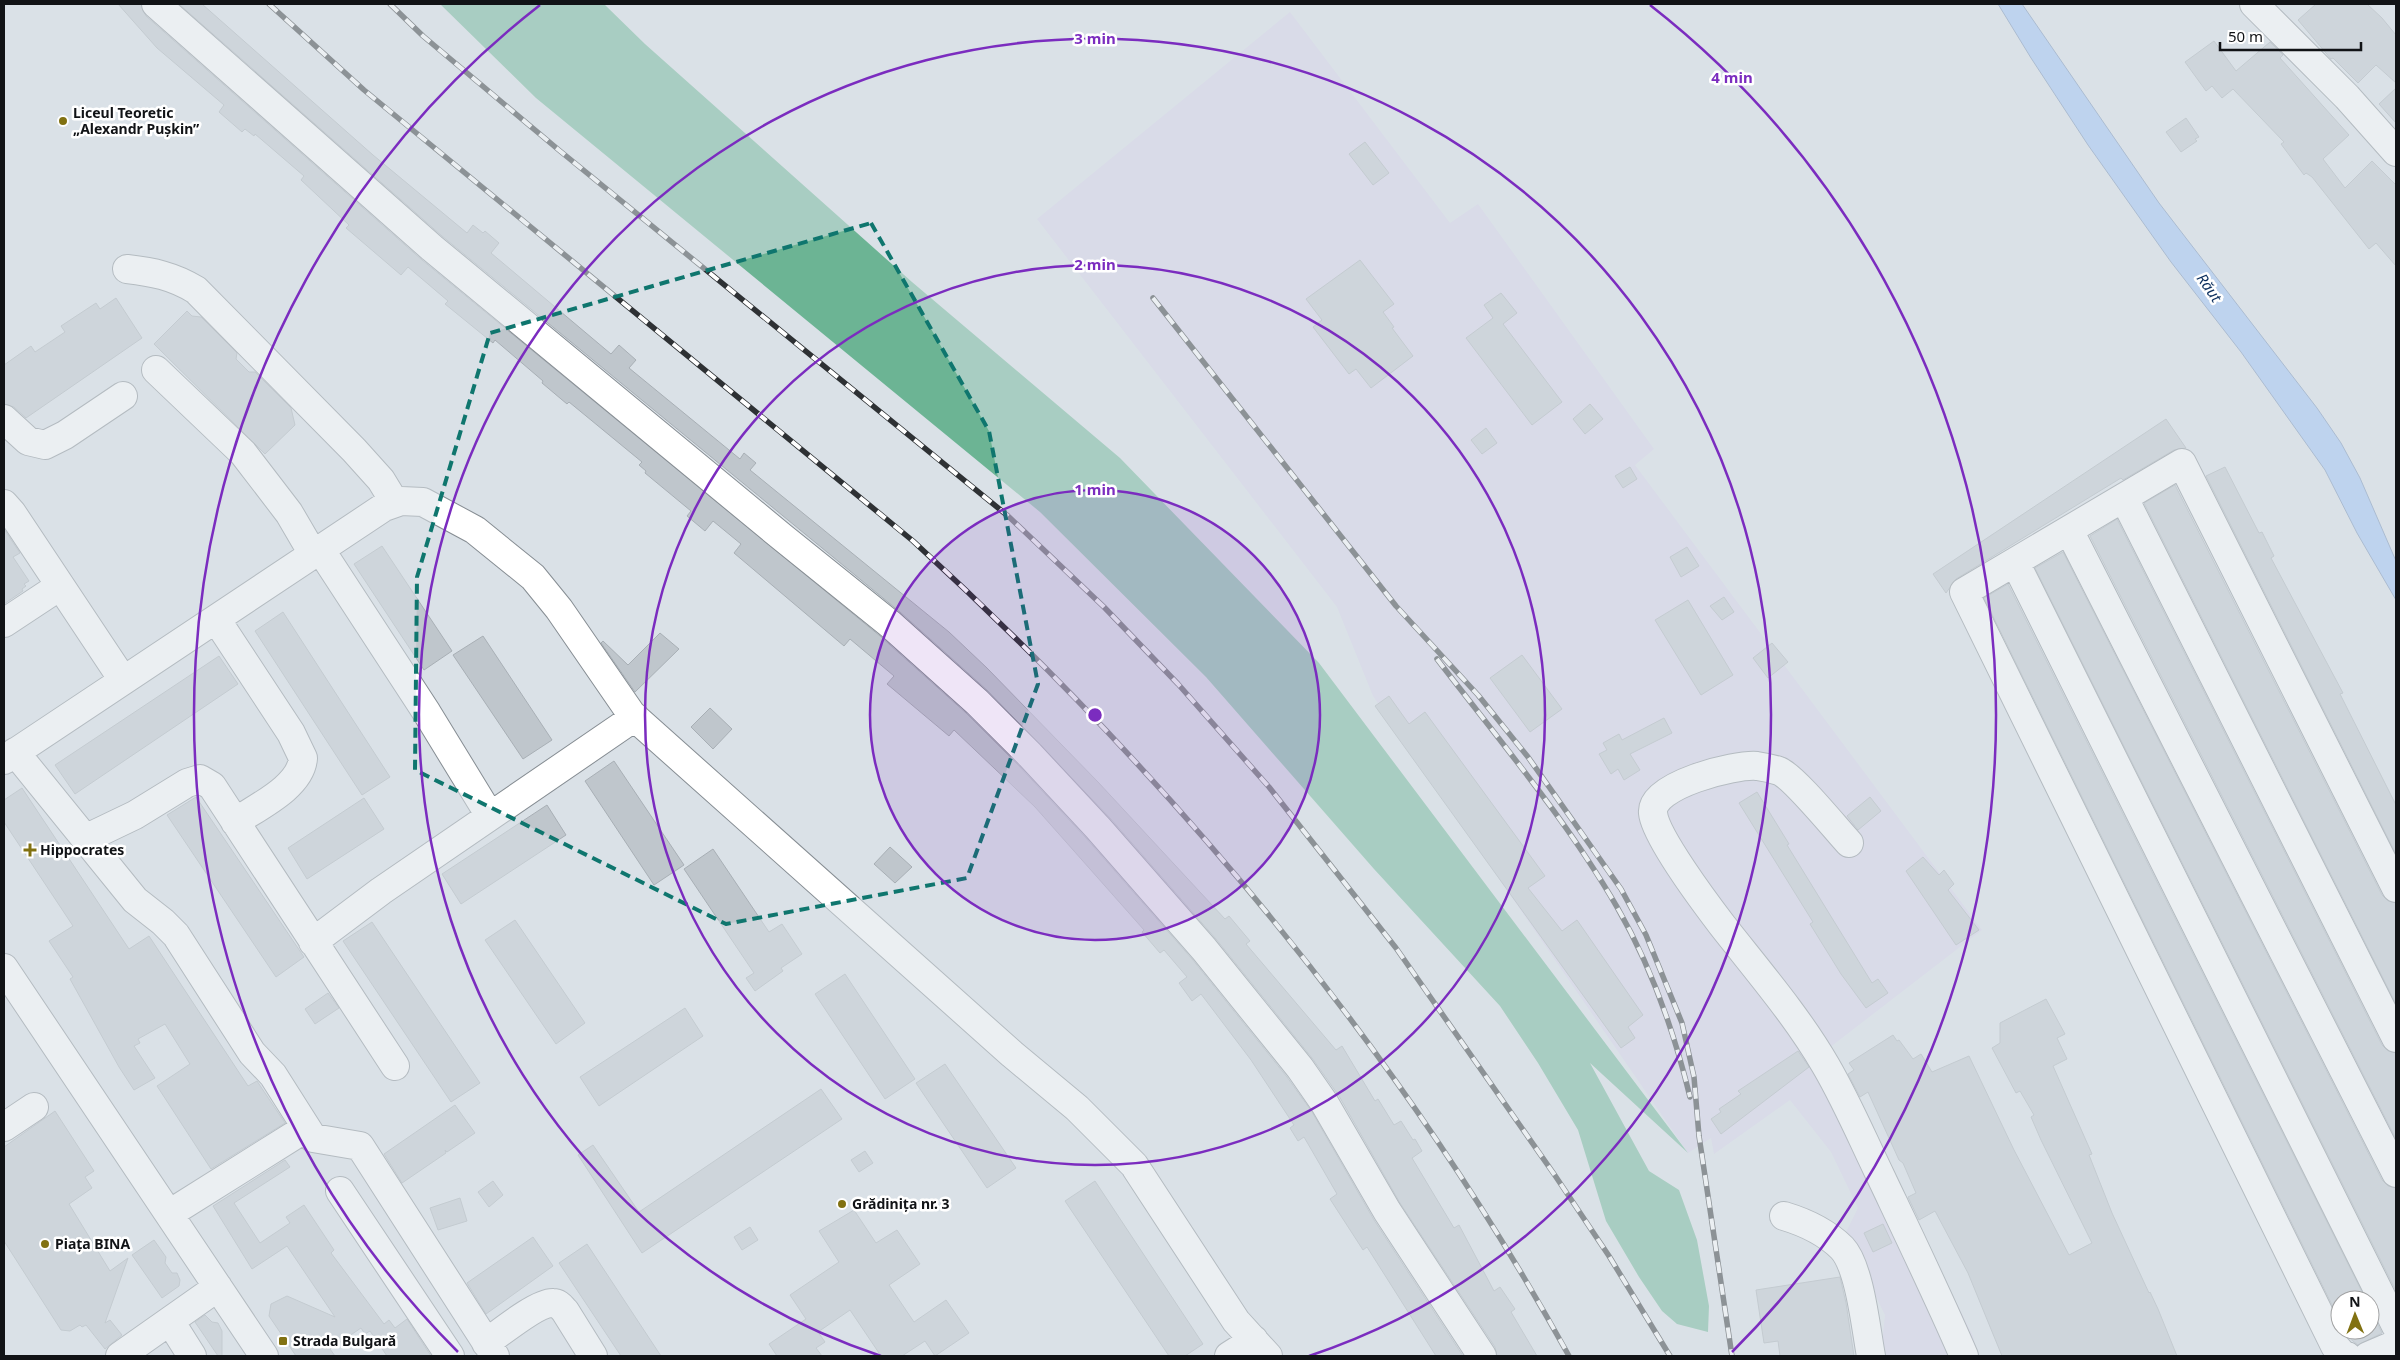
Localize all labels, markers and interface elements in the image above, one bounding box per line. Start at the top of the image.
scale bar [2220,20,2361,52]
text: 50 m [2228,26,2263,46]
text: 3 min [1074,28,1116,48]
text: 4 min [1711,67,1753,87]
place label: Liceul Teoretic „Alexandr Pușkin” [73,103,200,138]
marker: Liceul Teoretic „Alexandr Pușkin” [57,115,69,127]
text: 2 min [1074,254,1116,274]
water label: Răut [2193,269,2227,307]
text: 1 min [1074,479,1116,499]
centre of rings [1086,706,1104,724]
place label: Hippocrates [40,840,124,859]
marker: Hippocrates [24,844,36,856]
place label: Grădinița nr. 3 [852,1194,950,1213]
marker: Grădinița nr. 3 [836,1198,848,1210]
place label: Piața BINA [55,1234,131,1253]
marker: Piața BINA [39,1238,51,1250]
north arrow [2330,1290,2380,1340]
text: N [2349,1292,2361,1311]
place label: Strada Bulgară [293,1331,396,1350]
marker: Strada Bulgară [277,1335,289,1347]

